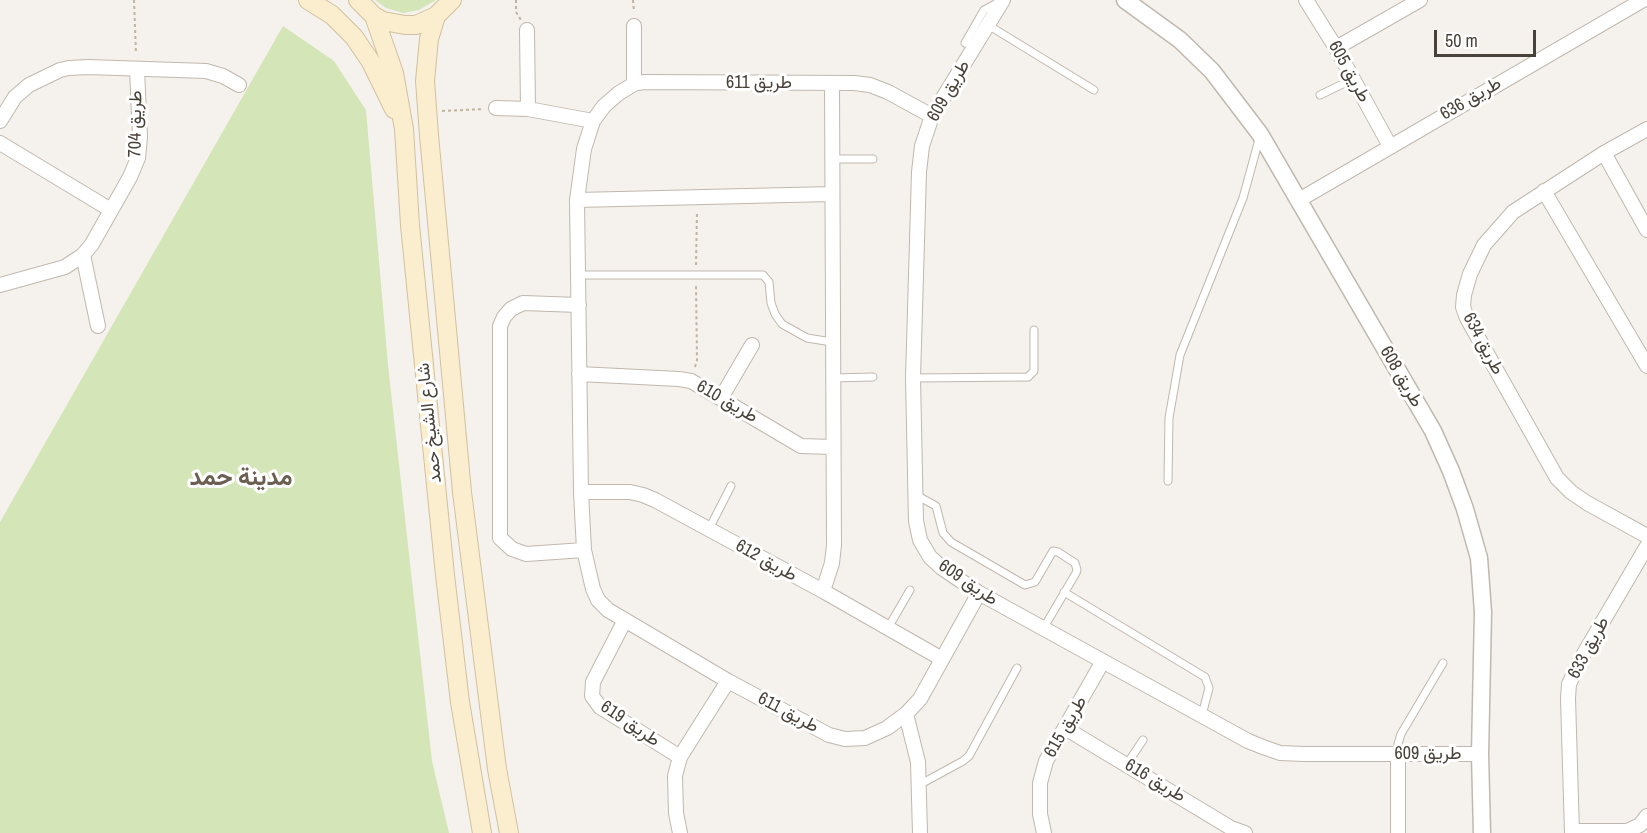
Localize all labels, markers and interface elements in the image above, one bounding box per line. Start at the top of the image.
scale bar [1437,18,1539,56]
text: 50 m [1445,28,1478,53]
street label: طريق 605 [1323,38,1375,106]
street label: طريق 609 [923,57,975,125]
street label: طريق 611 [726,72,792,94]
street label: طريق 636 [1437,73,1505,125]
street label: طريق 704 [125,90,147,158]
street label: طريق 634 [1458,309,1508,379]
street label: طريق 608 [1375,343,1427,411]
street label: شارع الشيخ حمد [413,362,447,484]
street label: طريق 610 [693,376,761,428]
district label: مدينة حمد [189,465,293,493]
street label: طريق 612 [732,535,800,587]
street label: طريق 609 [934,555,1002,611]
street label: طريق 633 [1564,613,1614,683]
street label: طريق 611 [754,688,822,738]
street label: طريق 615 [1040,693,1092,761]
street label: طريق 619 [596,696,664,752]
street label: طريق 609 [1395,743,1461,765]
street label: طريق 616 [1121,755,1189,807]

